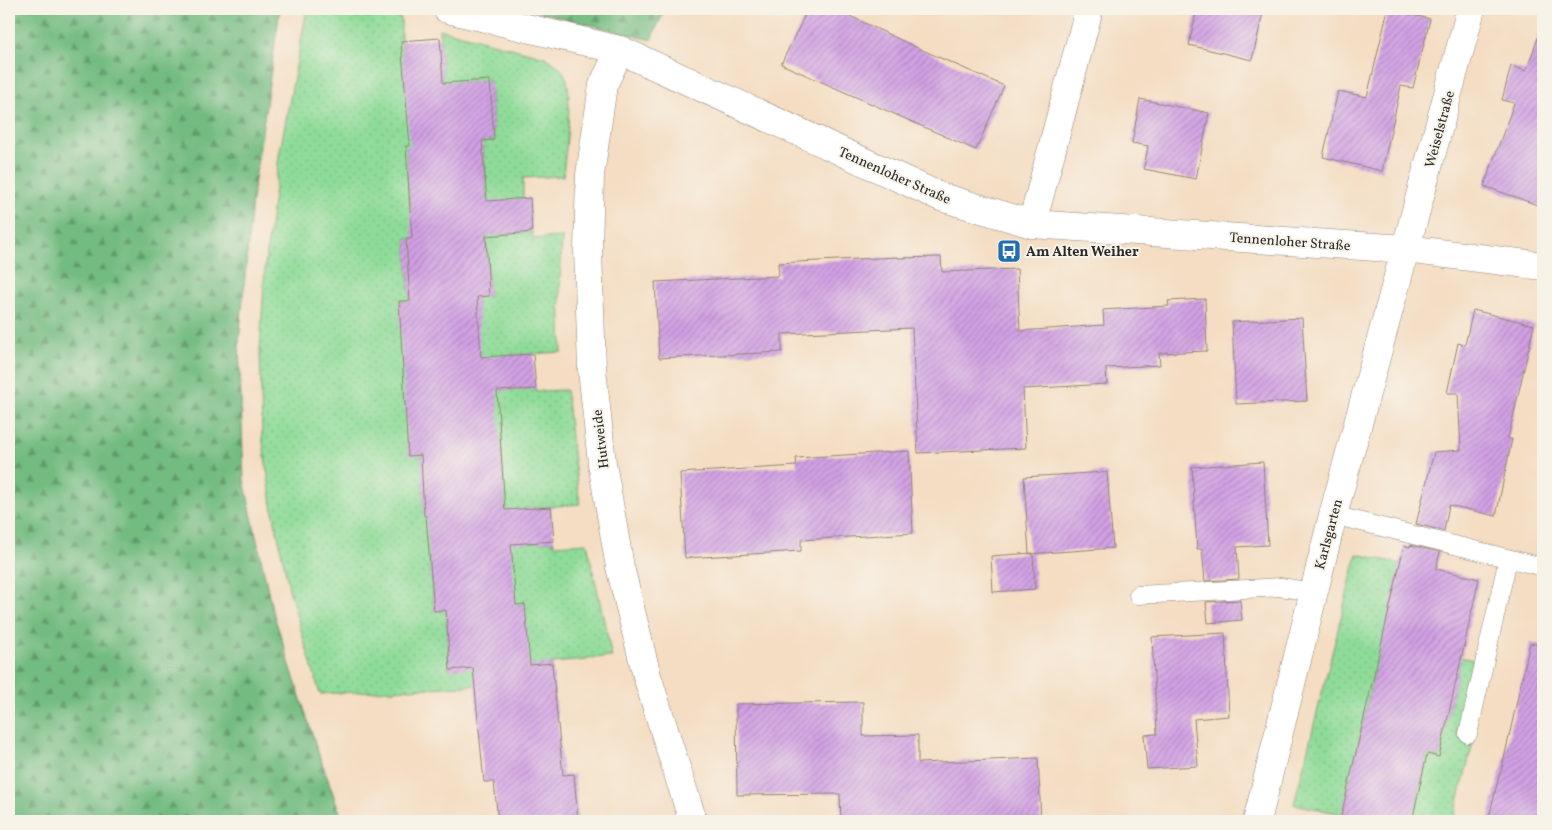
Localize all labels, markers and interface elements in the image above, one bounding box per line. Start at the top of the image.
street label: Weiselstraße [1421,88,1460,170]
street label: Tennenloher Straße [835,143,954,210]
street label: Tennenloher Straße [1229,229,1351,256]
bus stop icon: Am Alten Weiher [996,238,1022,264]
place label: Am Alten Weiher [1026,243,1139,262]
street label: Hutweide [588,408,615,469]
street label: Karlsgarten [1311,497,1348,572]

